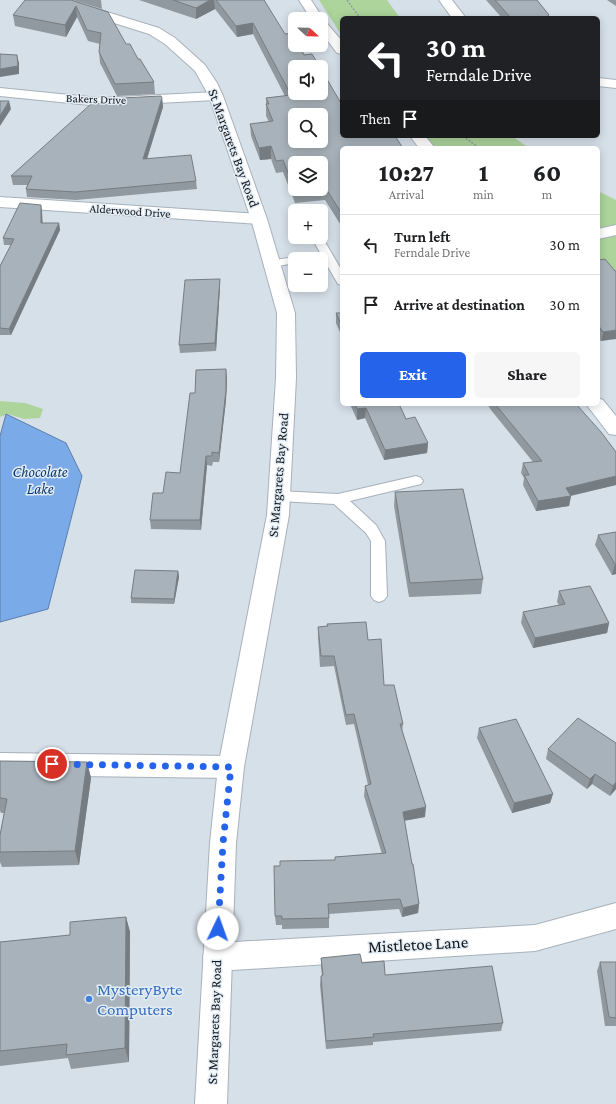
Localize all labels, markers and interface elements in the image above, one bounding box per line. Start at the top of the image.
north arrow [288,12,328,52]
map controls [288,12,328,292]
icon: left [360,32,412,84]
text: 30 m [426,32,486,63]
button: sound [288,60,328,100]
text: Ferndale Drive [426,65,531,85]
street label: St Margarets Bay Road [205,87,263,210]
street label: Bakers Drive [66,91,126,107]
button: search [288,108,328,148]
icon: arrive [399,108,421,130]
text: Then [360,111,391,127]
button: layers [288,156,328,196]
text: 10:27 [379,159,434,186]
text: 1 [479,159,488,186]
text: 60 [533,159,561,186]
text: Arrival [389,187,424,202]
text: min [473,187,494,202]
text: m [542,187,552,202]
street label: Alderwood Drive [89,201,171,221]
button: + [288,204,328,244]
text: Turn left [394,229,450,245]
icon: left [360,234,382,256]
text: 30 m [550,237,580,253]
text: Ferndale Drive [394,245,470,260]
button: − [288,252,328,292]
icon: arrive [360,294,382,316]
text: Arrive at destination [394,297,525,313]
text: 30 m [550,297,580,313]
button: Exit [360,352,466,398]
button: Share [474,352,580,398]
street label: St Margarets Bay Road [265,412,291,538]
water label: Chocolate Lake [13,464,68,497]
pin [35,747,69,781]
icon: arrive [41,753,63,775]
position arrow [197,908,239,950]
street label: Mistletoe Lane [367,932,469,957]
street label: St Margarets Bay Road [204,959,224,1085]
place label: MysteryByte Computers [97,980,183,1019]
marker: MysteryByte Computers [84,994,94,1004]

